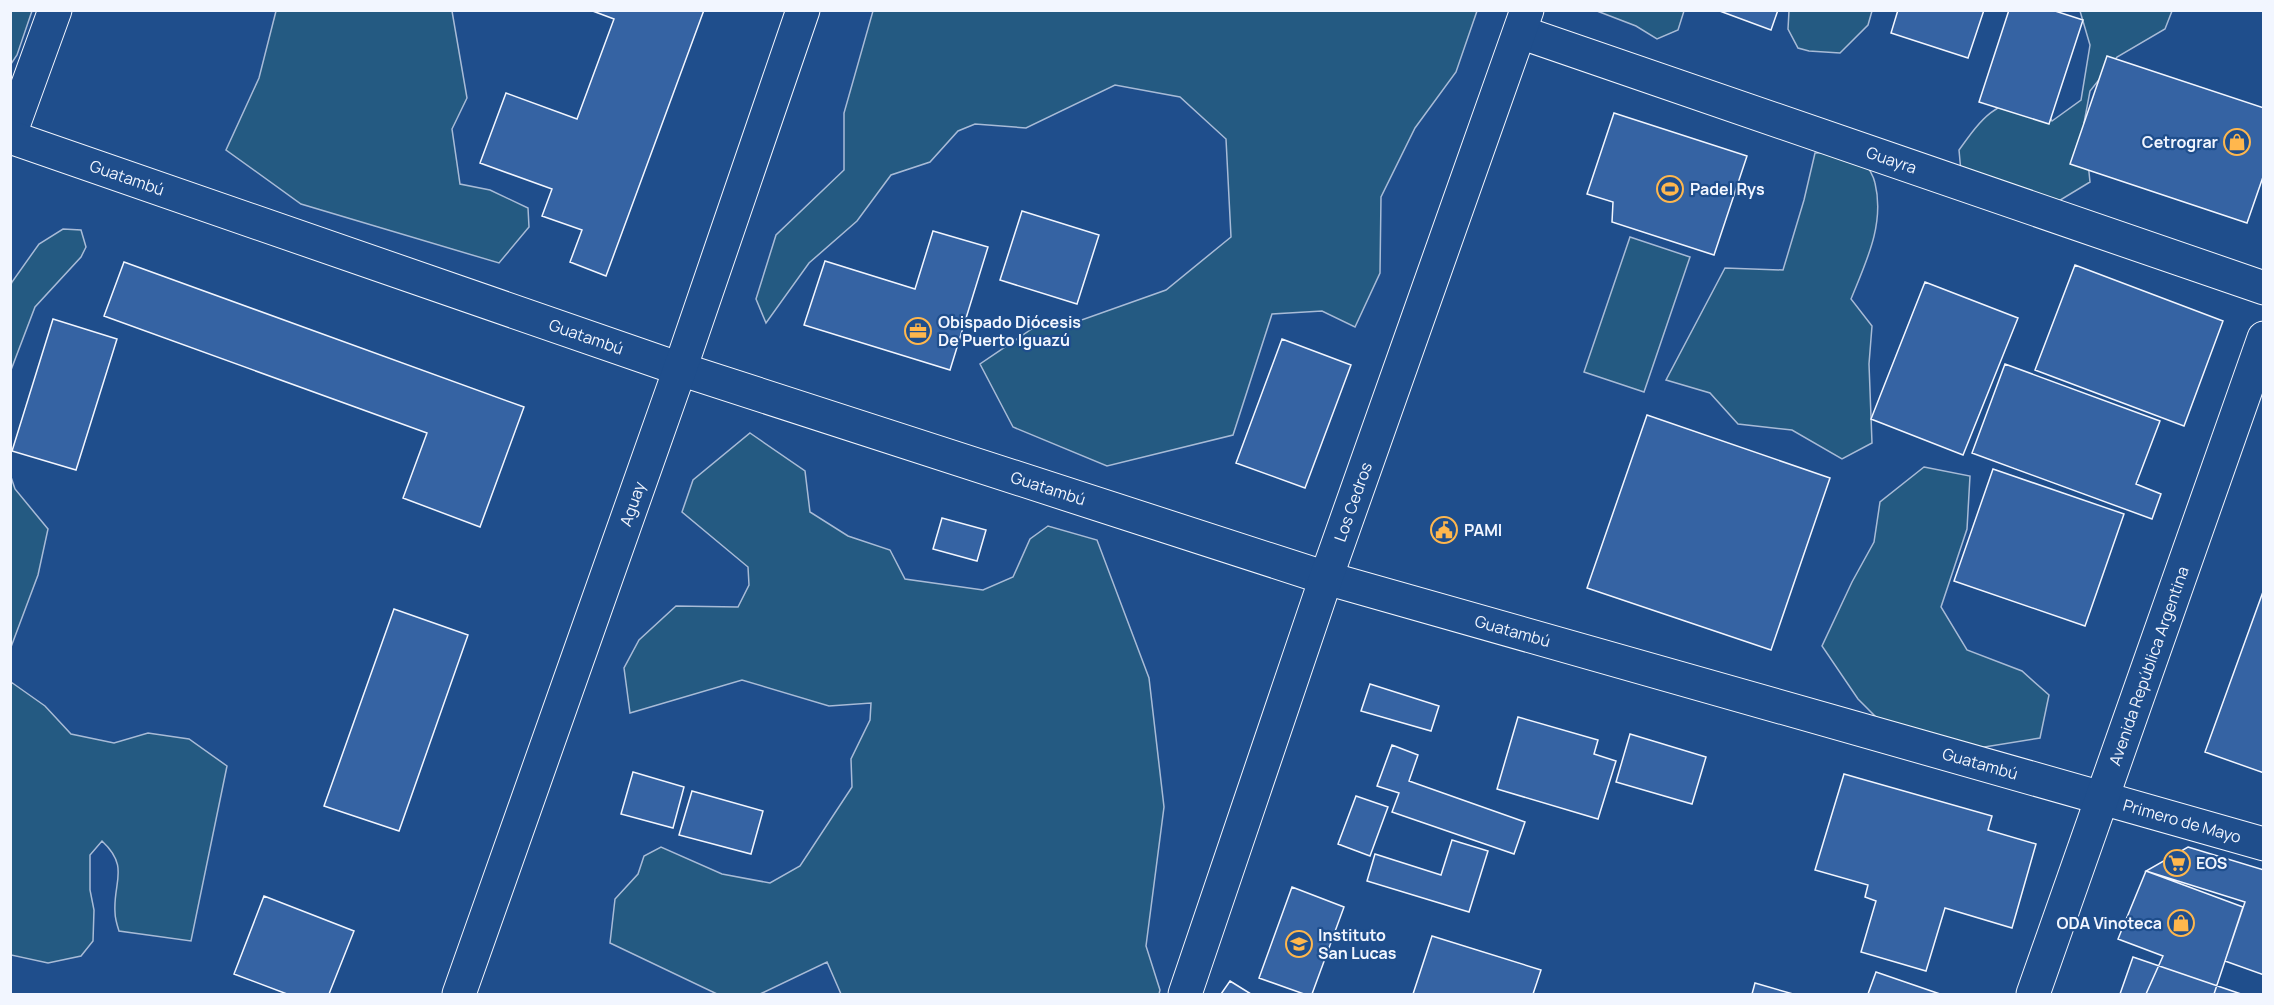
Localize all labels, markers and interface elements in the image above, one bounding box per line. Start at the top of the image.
shop icon: Cetrograr [2222,127,2252,157]
place label: Cetrograr [2142,131,2218,153]
street label: Guayra [1863,141,1920,179]
street label: Guatambú [87,154,167,201]
sports icon: Padel Rys [1655,174,1685,204]
place label: Padel Rys [1690,178,1765,200]
place label: Obispado Diócesis De Puerto Iguazú [938,311,1081,351]
street label: Guatambú [546,314,627,360]
office icon: Obispado Diócesis De Puerto Iguazú [903,316,933,346]
street label: Los Cedros [1329,459,1377,545]
street label: Guatambú [1008,466,1088,511]
street label: Aguay [614,478,651,529]
public building icon: PAMI [1429,515,1459,545]
place label: PAMI [1464,519,1502,541]
street label: Avenida República Argentina [2103,563,2194,768]
street label: Guatambú [1472,610,1553,652]
street label: Guatambú [1940,742,2021,785]
street label: Primero de Mayo [2121,794,2244,848]
supermarket icon: EOS [2162,848,2192,878]
place label: EOS [2196,852,2227,874]
shop icon: ODA Vinoteca [2166,908,2196,938]
place label: ODA Vinoteca [2057,912,2162,934]
place label: Instituto San Lucas [1318,924,1397,964]
school or university icon: Instituto San Lucas [1284,929,1314,959]

